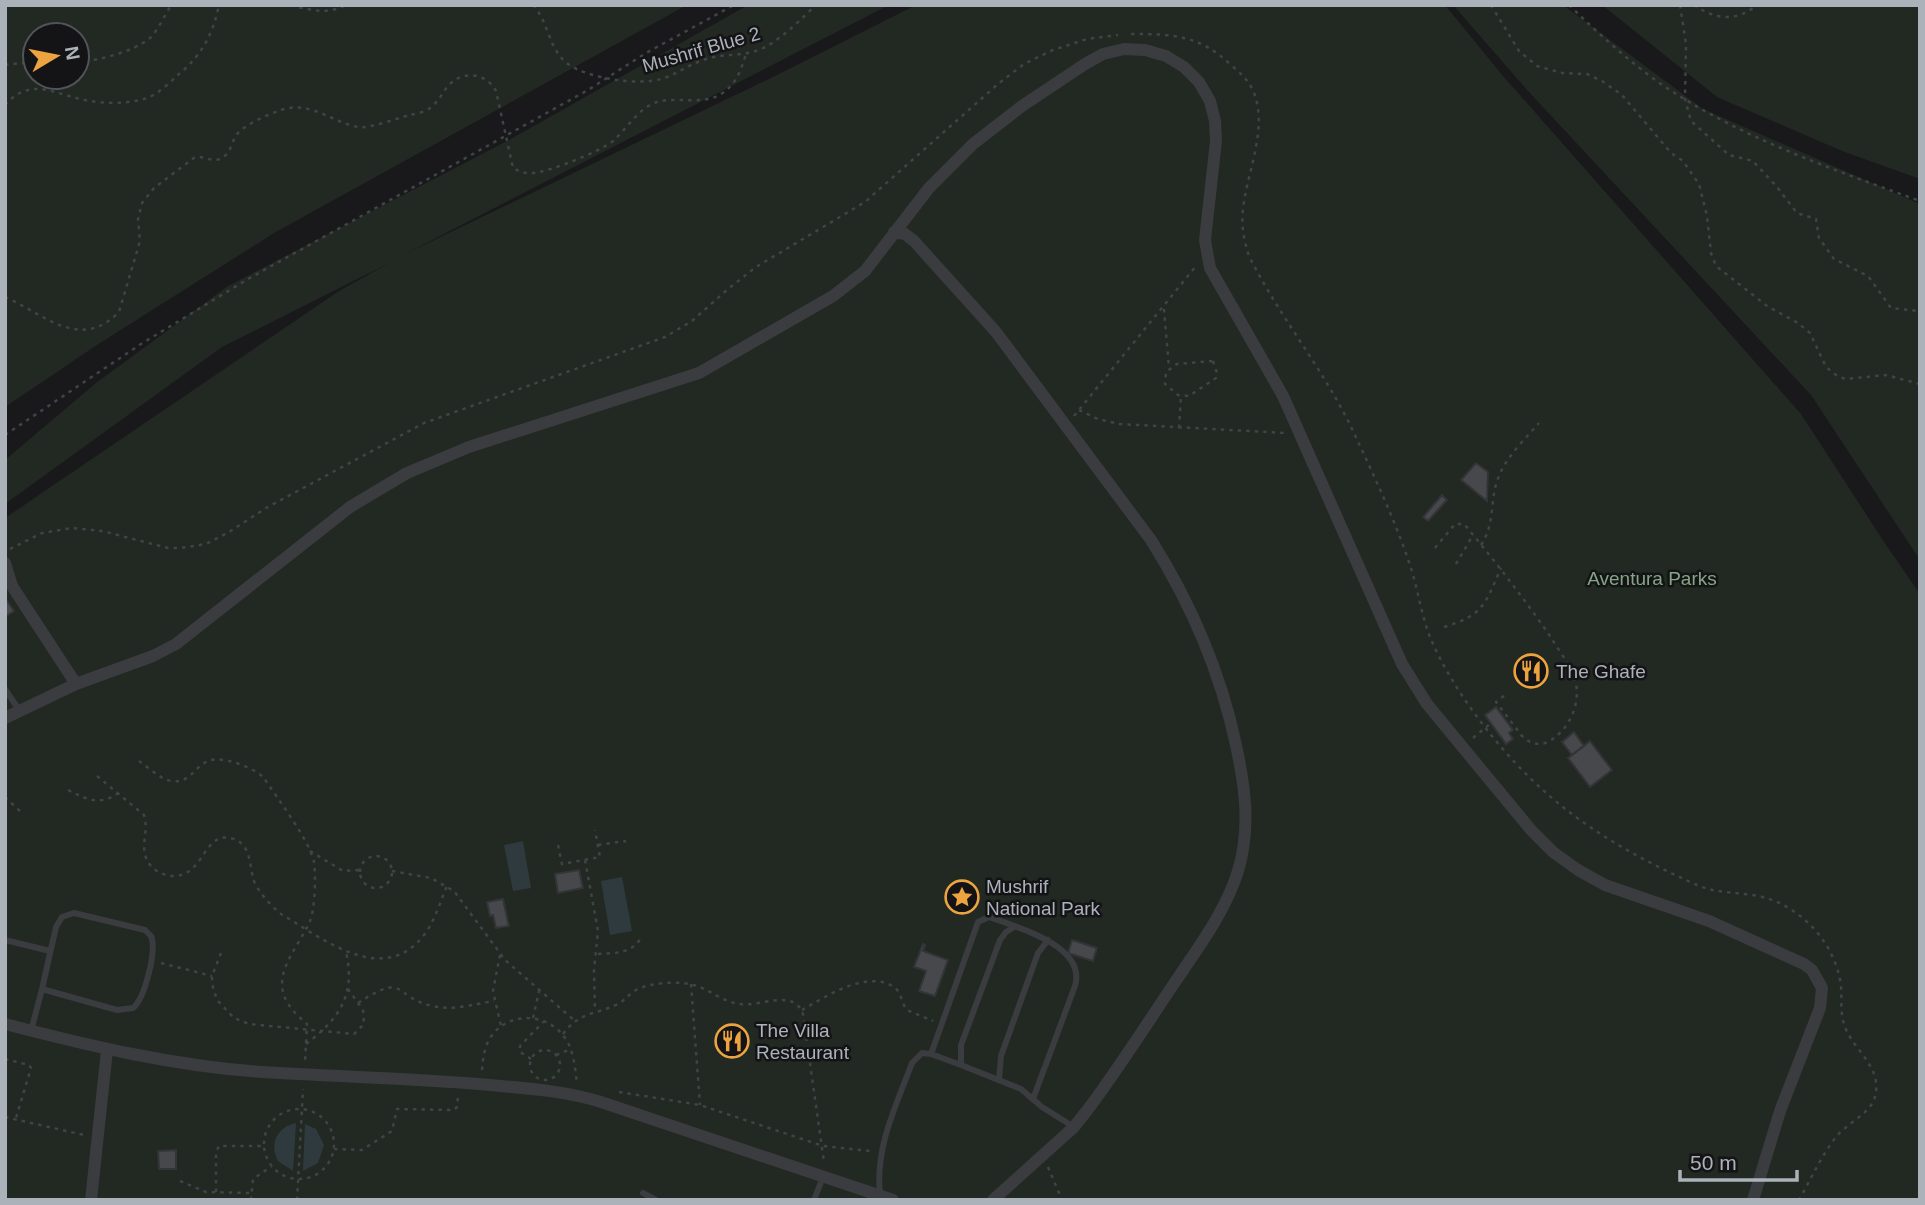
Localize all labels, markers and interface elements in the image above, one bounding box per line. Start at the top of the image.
north arrow [21,21,91,91]
street label: Mushrif Blue 2 [640,23,762,76]
text: N [61,45,84,62]
park label: Aventura Parks [1587,568,1717,589]
restaurant icon: The Ghafe [1512,652,1550,690]
place label: The Ghafe [1556,661,1646,682]
place label: Mushrif National Park [986,876,1101,919]
place icon: Mushrif National Park [943,878,981,916]
place label: The Villa Restaurant [756,1020,850,1063]
restaurant icon: The Villa Restaurant [713,1022,751,1060]
scale bar [1680,1138,1797,1182]
text: 50 m [1690,1151,1737,1174]

